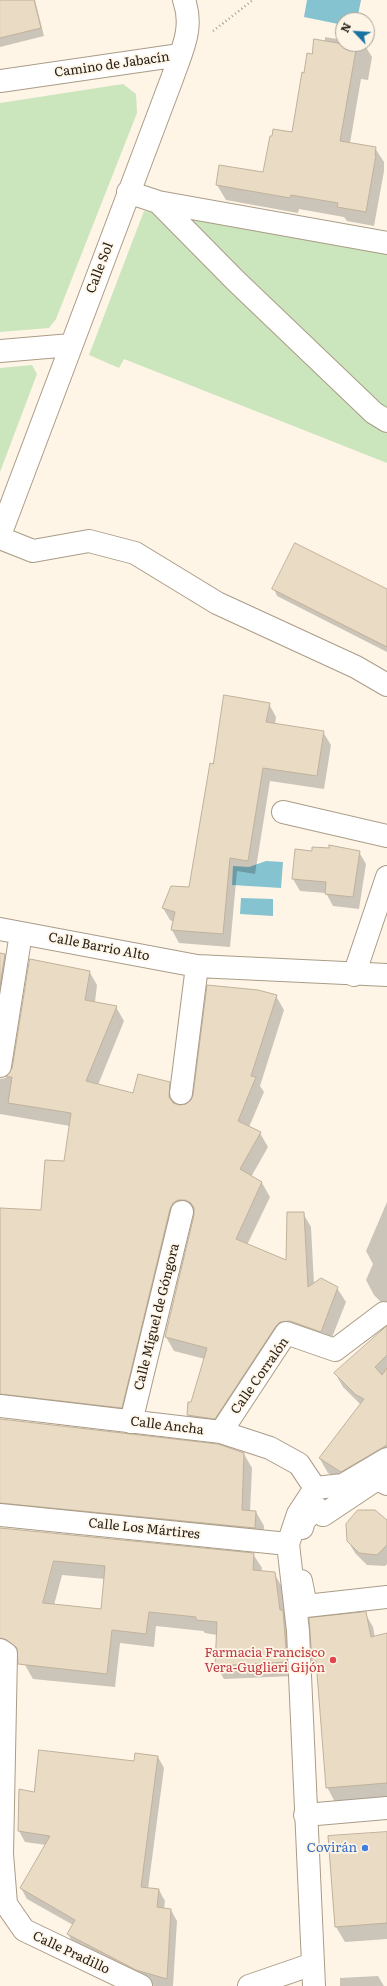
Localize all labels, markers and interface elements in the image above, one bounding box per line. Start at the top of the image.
north arrow [335,12,375,52]
text: N [336,20,354,35]
street label: Camino de Jabacín [53,49,171,81]
street label: Calle Sol [83,240,117,296]
street label: Calle Barrio Alto [47,930,151,964]
street label: Calle Miguel de Góngora [131,1242,183,1392]
street label: Calle Corralón [228,1335,292,1417]
street label: Calle Ancha [129,1414,205,1438]
street label: Calle Los Mártires [88,1515,200,1543]
place label: Farmacia Francisco Vera-Guglieri Gijón [205,1645,325,1676]
marker: Farmacia Francisco Vera-Guglieri Gijón [328,1655,338,1665]
place label: Covirán [307,1840,357,1856]
marker: Covirán [360,1843,370,1853]
street label: Calle Pradillo [30,1928,112,1978]

